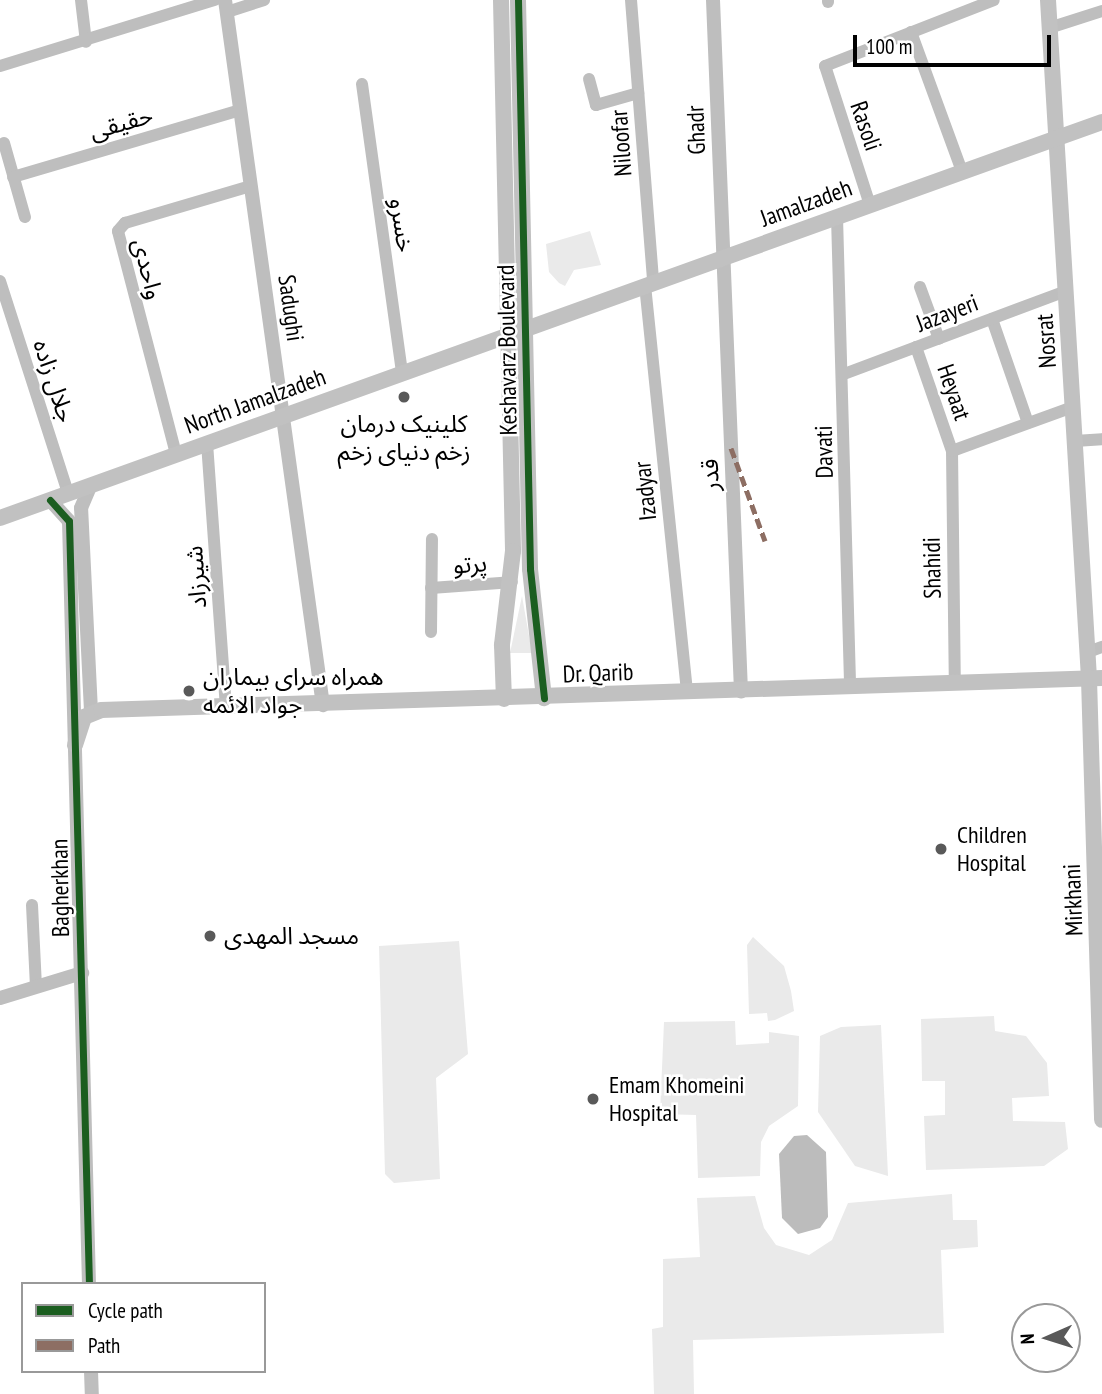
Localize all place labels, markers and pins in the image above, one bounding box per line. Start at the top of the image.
marker: کلینیک درمان زخم دنیای زخم [394,387,414,407]
place label: کلینیک درمان زخم دنیای زخم [337,410,471,466]
place label: همراه سرای بیماران جواد الائمه [203,663,383,719]
marker: همراه سرای بیماران جواد الائمه [181,683,197,699]
place label: Children Hospital [957,821,1027,877]
marker: Children Hospital [931,839,951,859]
place label: مسجد المهدی [224,922,359,950]
marker: مسجد المهدی [202,928,218,944]
place label: Emam Khomeini Hospital [609,1071,744,1127]
marker: Emam Khomeini Hospital [583,1089,603,1109]

